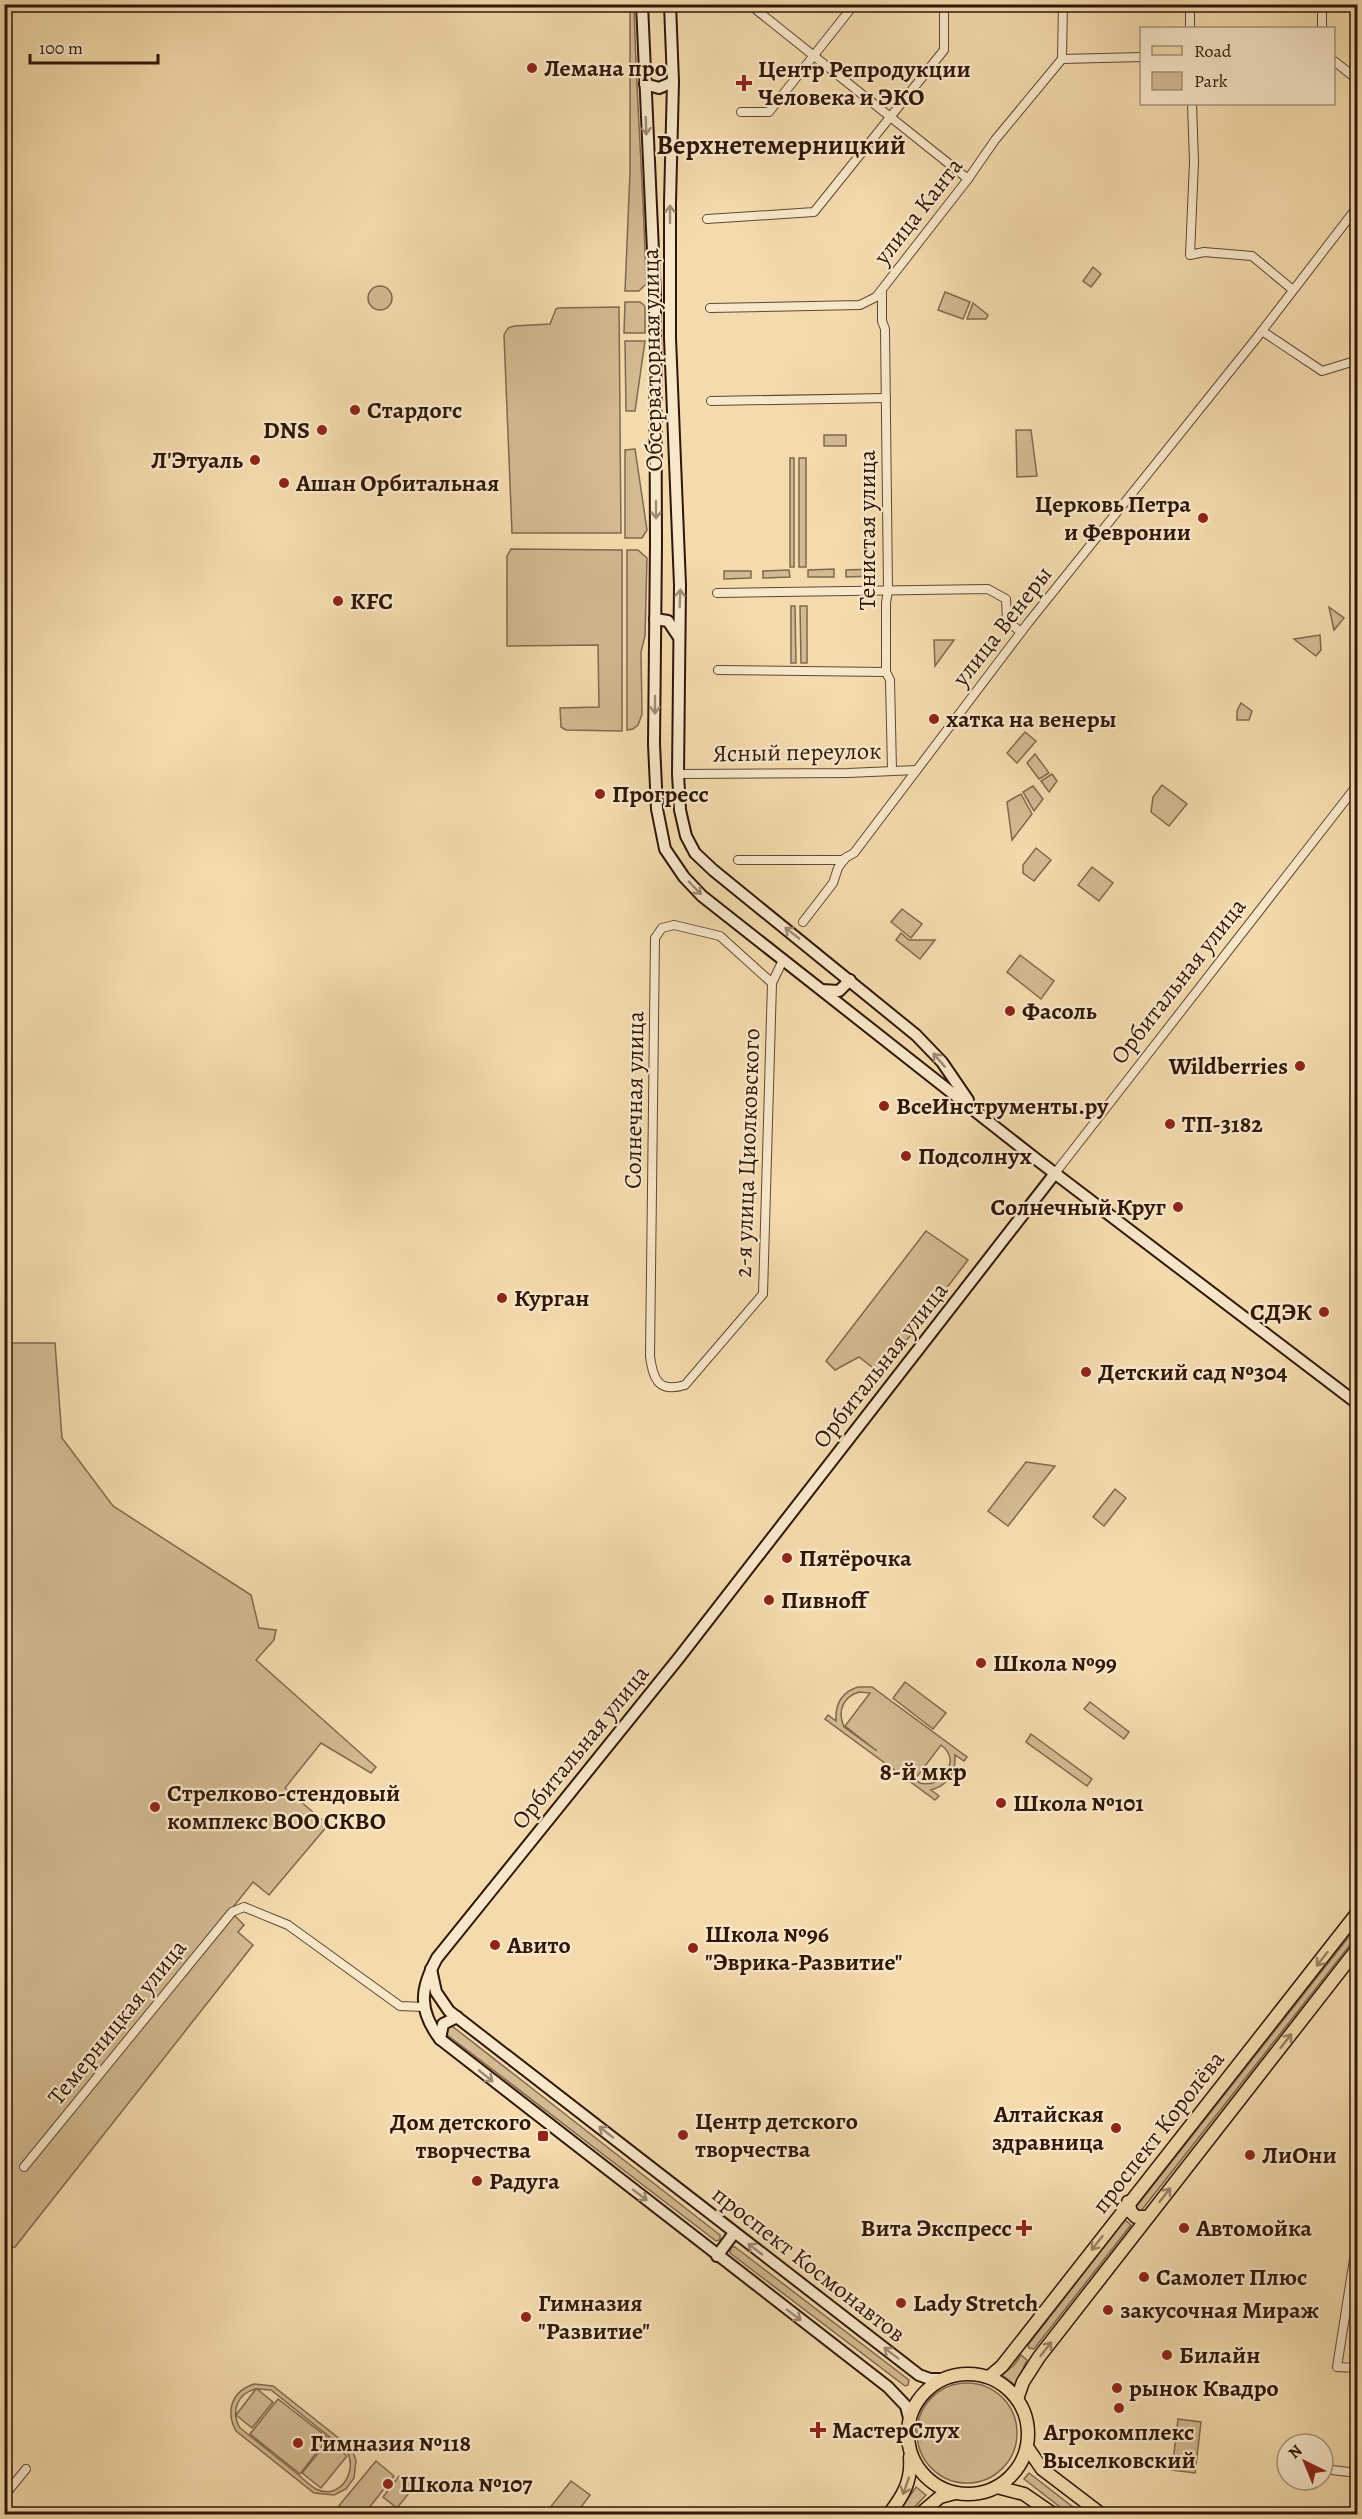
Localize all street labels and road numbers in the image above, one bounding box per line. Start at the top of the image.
street label: улица Канта [865,151,970,272]
street label: Обсерваторная улица [634,248,670,472]
street label: Тенистая улица [851,450,883,610]
street label: улица Венеры [944,559,1059,694]
street label: Ясный переулок [712,735,882,769]
street label: Орбитальная улица [1103,891,1253,1071]
street label: Солнечная улица [616,1011,652,1189]
street label: 2-я улица Циолковского [727,1028,767,1278]
street label: Орбитальная улица [805,1275,955,1455]
street label: Орбитальная улица [504,1658,656,1836]
street label: Темерницкая улица [40,1933,194,2111]
street label: проспект Королёва [1084,2044,1232,2220]
street label: проспект Космонавтов [706,2178,912,2350]

